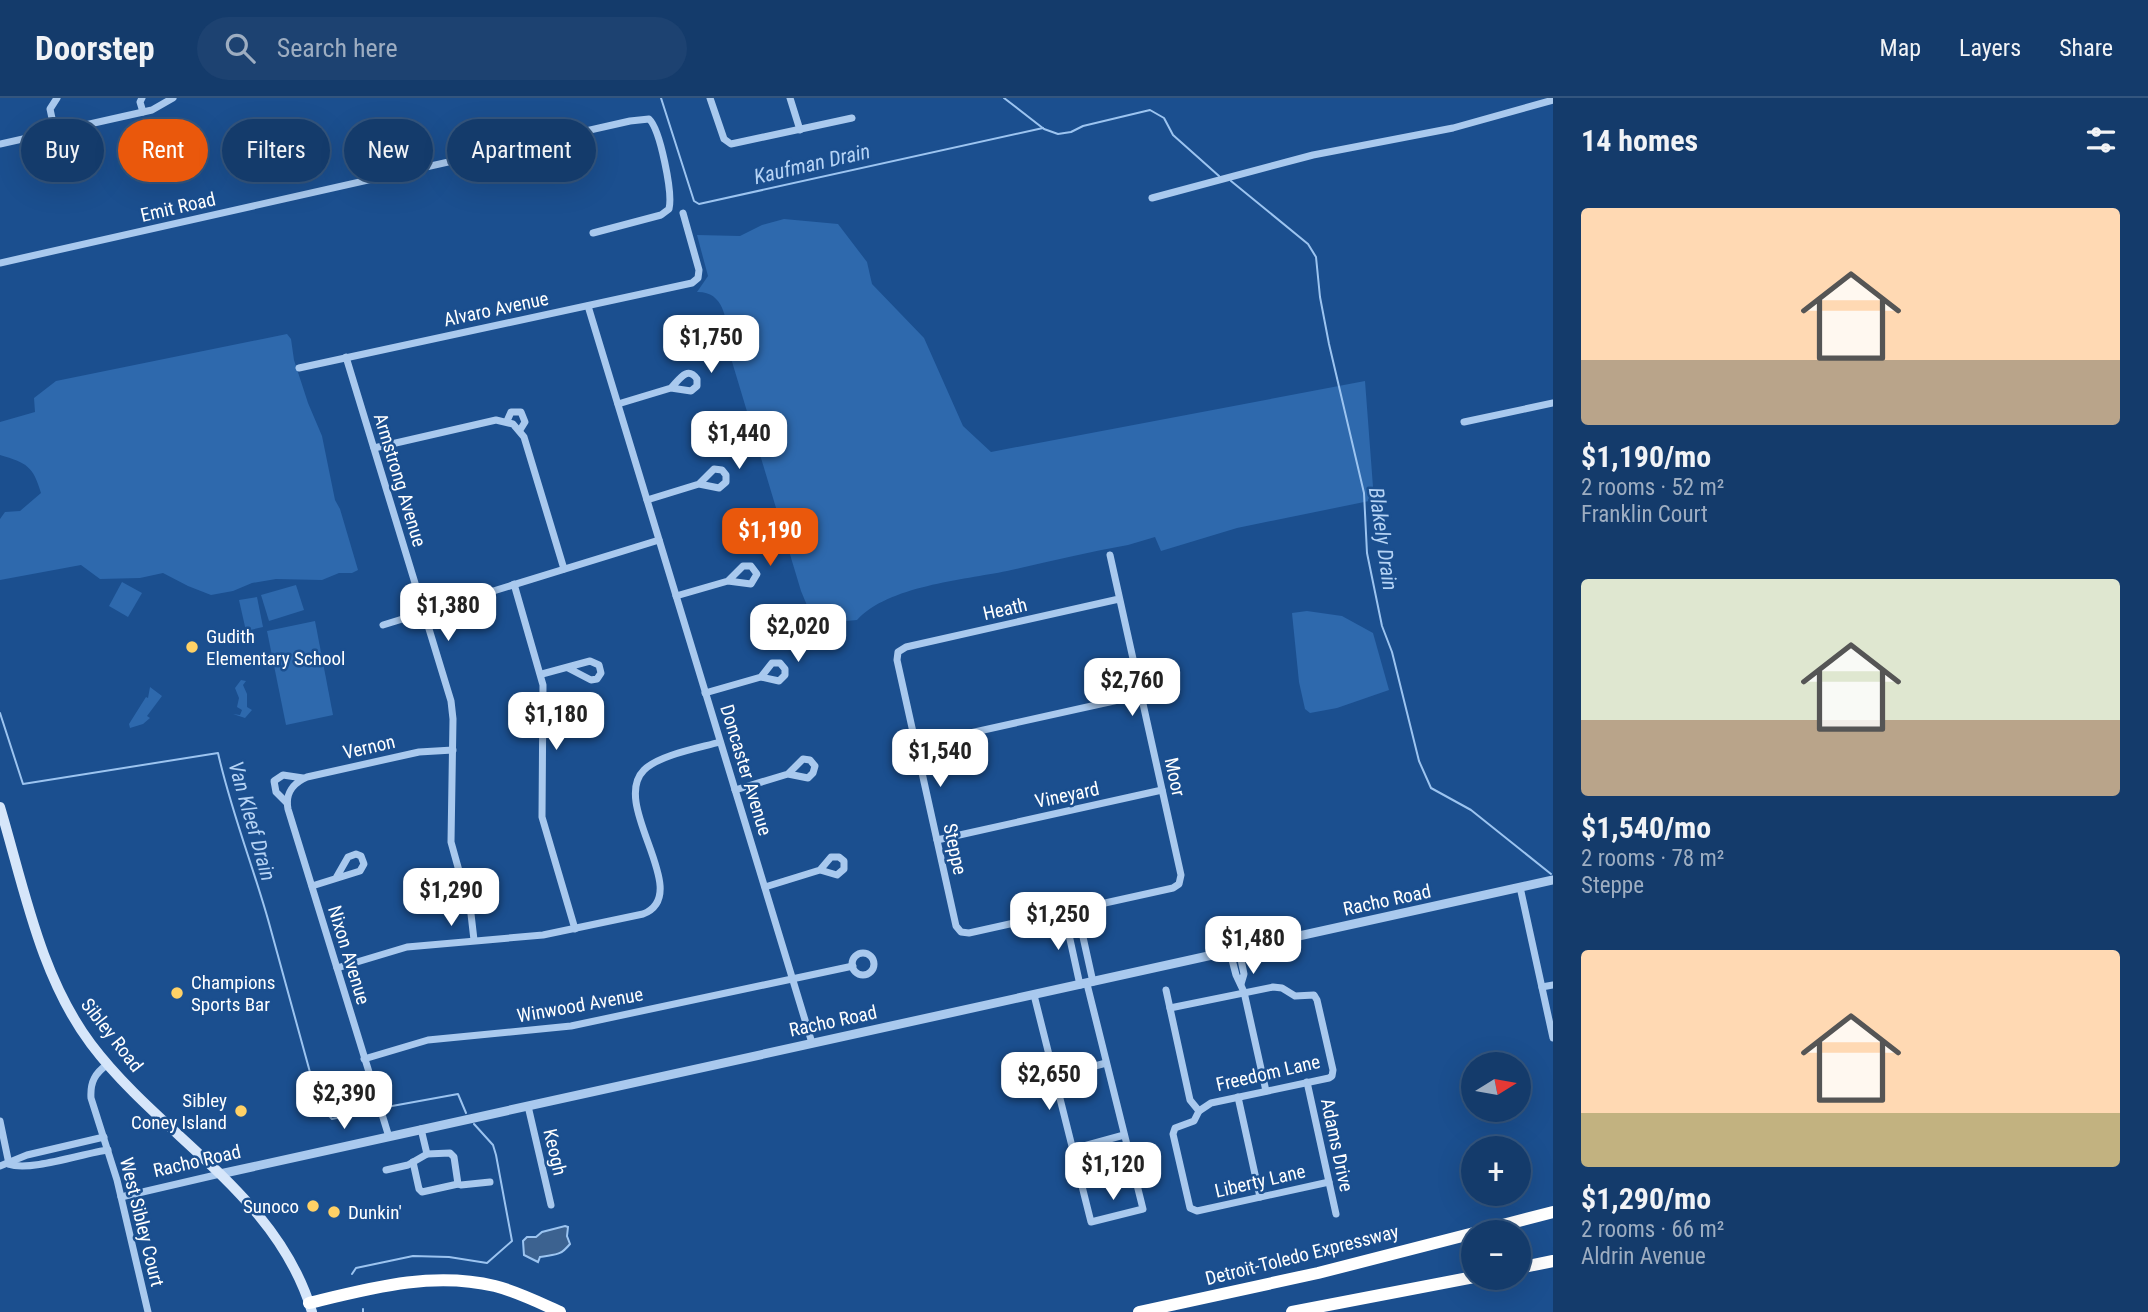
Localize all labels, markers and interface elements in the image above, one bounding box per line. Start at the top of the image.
search box [197,17,687,80]
text: Doorstep [35,29,155,68]
icon: search [221,29,259,67]
text: Search here [277,33,398,63]
text: Map [1880,34,1921,62]
text: Layers [1959,34,2021,62]
text: Share [2059,34,2113,62]
chip: Buy [21,119,104,182]
chip: Rent [118,119,208,182]
chip: Filters [222,119,330,182]
chip: New [344,119,433,182]
chip: Apartment [447,119,596,182]
icon: filters [2082,121,2120,159]
text: 14 homes [1581,123,1698,158]
water label: Kaufman Drain [752,139,872,189]
street label: Emit Road [138,187,218,227]
icon: home [1788,253,1914,379]
street label: Alvaro Avenue [441,287,551,331]
pin: $1,750 [654,316,768,375]
text: $1,750 [679,324,743,351]
street label: Armstrong Avenue [369,411,431,549]
pin: $1,440 [682,412,796,471]
text: $1,440 [707,420,771,447]
text: $1,190/mo [1581,439,1711,474]
text: 2 rooms · 52 m² [1581,474,1724,501]
water label: Blakely Drain [1364,486,1402,592]
text: Franklin Court [1581,501,1708,528]
pin: $1,190 [713,508,827,568]
text: $1,190 [738,517,802,544]
pin: $1,380 [391,584,505,643]
text: $1,380 [416,592,480,619]
street label: Heath [981,593,1029,625]
pin: $2,020 [741,604,855,664]
text: $2,020 [766,613,830,640]
icon: home [1788,624,1914,750]
place label: Gudith Elementary School [206,625,345,670]
marker: Gudith Elementary School [184,639,200,655]
pin: $2,760 [1075,658,1189,718]
text: $2,760 [1100,667,1164,694]
pin: $1,180 [499,692,613,752]
text: $1,180 [524,701,588,728]
street label: Doncaster Avenue [715,702,777,838]
street label: Vernon [341,730,397,764]
pin: $1,540 [883,730,997,789]
text: $1,540 [908,738,972,765]
street label: Moor [1160,755,1190,799]
water label: Van Kleef Drain [223,758,281,884]
street label: Vineyard [1033,777,1101,813]
text: $1,540/mo [1581,810,1711,845]
street label: Steppe [938,821,972,877]
text: 2 rooms · 78 m² [1581,845,1724,872]
pin: $1,290 [394,868,508,928]
text: Steppe [1581,872,1644,899]
text: $1,290 [419,877,483,904]
street label: Racho Road [1341,879,1433,921]
pin: $1,250 [1001,892,1115,952]
text: $1,250 [1026,901,1090,928]
street label: Nixon Avenue [323,903,375,1007]
pin: $1,480 [1196,916,1310,976]
text: $1,480 [1221,925,1285,952]
place label: Champions Sports Bar [191,971,276,1016]
street label: Winwood Avenue [515,983,645,1027]
marker: Champions Sports Bar [169,985,185,1001]
street label: Sibley Road [76,994,148,1076]
icon: home [1788,995,1914,1121]
street label: Racho Road [787,1000,879,1042]
street label: Freedom Lane [1214,1050,1322,1096]
pin: $2,650 [992,1052,1106,1112]
north arrow [1461,1052,1531,1122]
map controls [1461,1052,1531,1290]
text: $2,650 [1017,1061,1081,1088]
pin: $2,390 [287,1072,401,1131]
text: $2,390 [312,1080,376,1107]
place label: Sibley Coney Island [131,1089,227,1134]
street label: Adams Drive [1316,1096,1358,1194]
marker: Sibley Coney Island [233,1103,249,1119]
street label: Keogh [538,1126,572,1178]
button: + [1461,1136,1531,1206]
street label: Racho Road [151,1140,243,1182]
pin: $1,120 [1056,1142,1170,1202]
text: $1,120 [1081,1151,1145,1178]
street label: West Sibley Court [115,1155,169,1289]
street label: Liberty Lane [1213,1159,1308,1203]
text: $1,290/mo [1581,1181,1711,1216]
place label: Sunoco [243,1195,299,1218]
marker: Sunoco [305,1198,321,1214]
place label: Dunkin' [348,1201,402,1224]
marker: Dunkin' [326,1204,342,1220]
text: 2 rooms · 66 m² [1581,1216,1724,1243]
street label: Detroit-Toledo Expressway [1203,1220,1401,1290]
button: − [1461,1220,1531,1290]
text: Aldrin Avenue [1581,1243,1706,1270]

